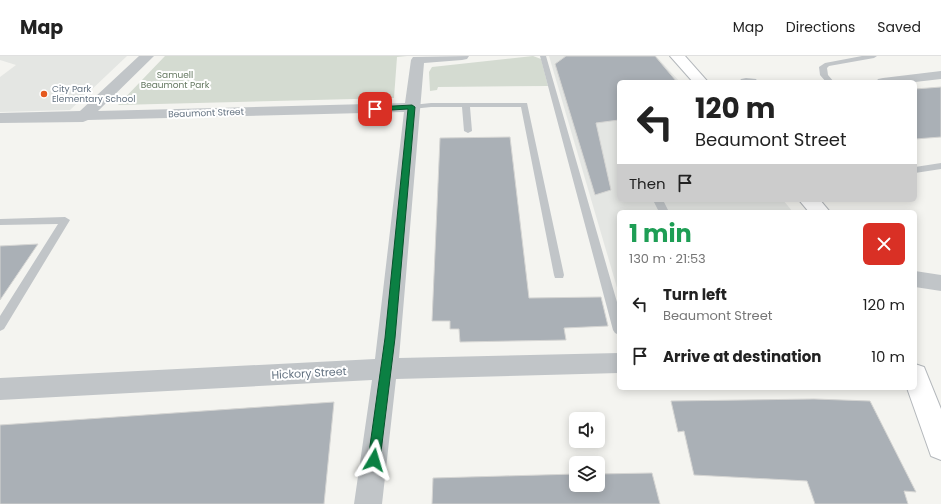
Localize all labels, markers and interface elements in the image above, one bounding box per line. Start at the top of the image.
text: Map [20,14,63,41]
text: Map [733,17,764,37]
text: Directions [786,17,855,37]
text: Saved [877,17,921,37]
park label: Samuell Beaumont Park [141,69,210,91]
place label: City Park Elementary School [52,83,135,105]
marker: City Park Elementary School [39,89,49,99]
text: 120 m [695,89,775,128]
pin [358,92,392,126]
icon: left [629,96,681,148]
icon: arrive [364,98,386,120]
street label: Beaumont Street [168,106,244,120]
text: Beaumont Street [695,127,847,152]
icon: arrive [674,172,696,194]
text: Then [629,173,666,194]
text: 1 min [629,217,692,250]
button: close [863,223,905,265]
text: 130 m · 21:53 [629,249,706,268]
text: Turn left [663,284,727,305]
icon: left [629,293,651,315]
text: 120 m [863,294,905,315]
text: Beaumont Street [663,306,772,325]
icon: arrive [629,345,651,367]
text: Arrive at destination [663,346,821,367]
text: 10 m [871,346,905,367]
street label: Hickory Street [271,363,347,383]
map controls [569,412,605,492]
button: sound [569,412,605,448]
position arrow [353,439,395,481]
button: layers [569,456,605,492]

